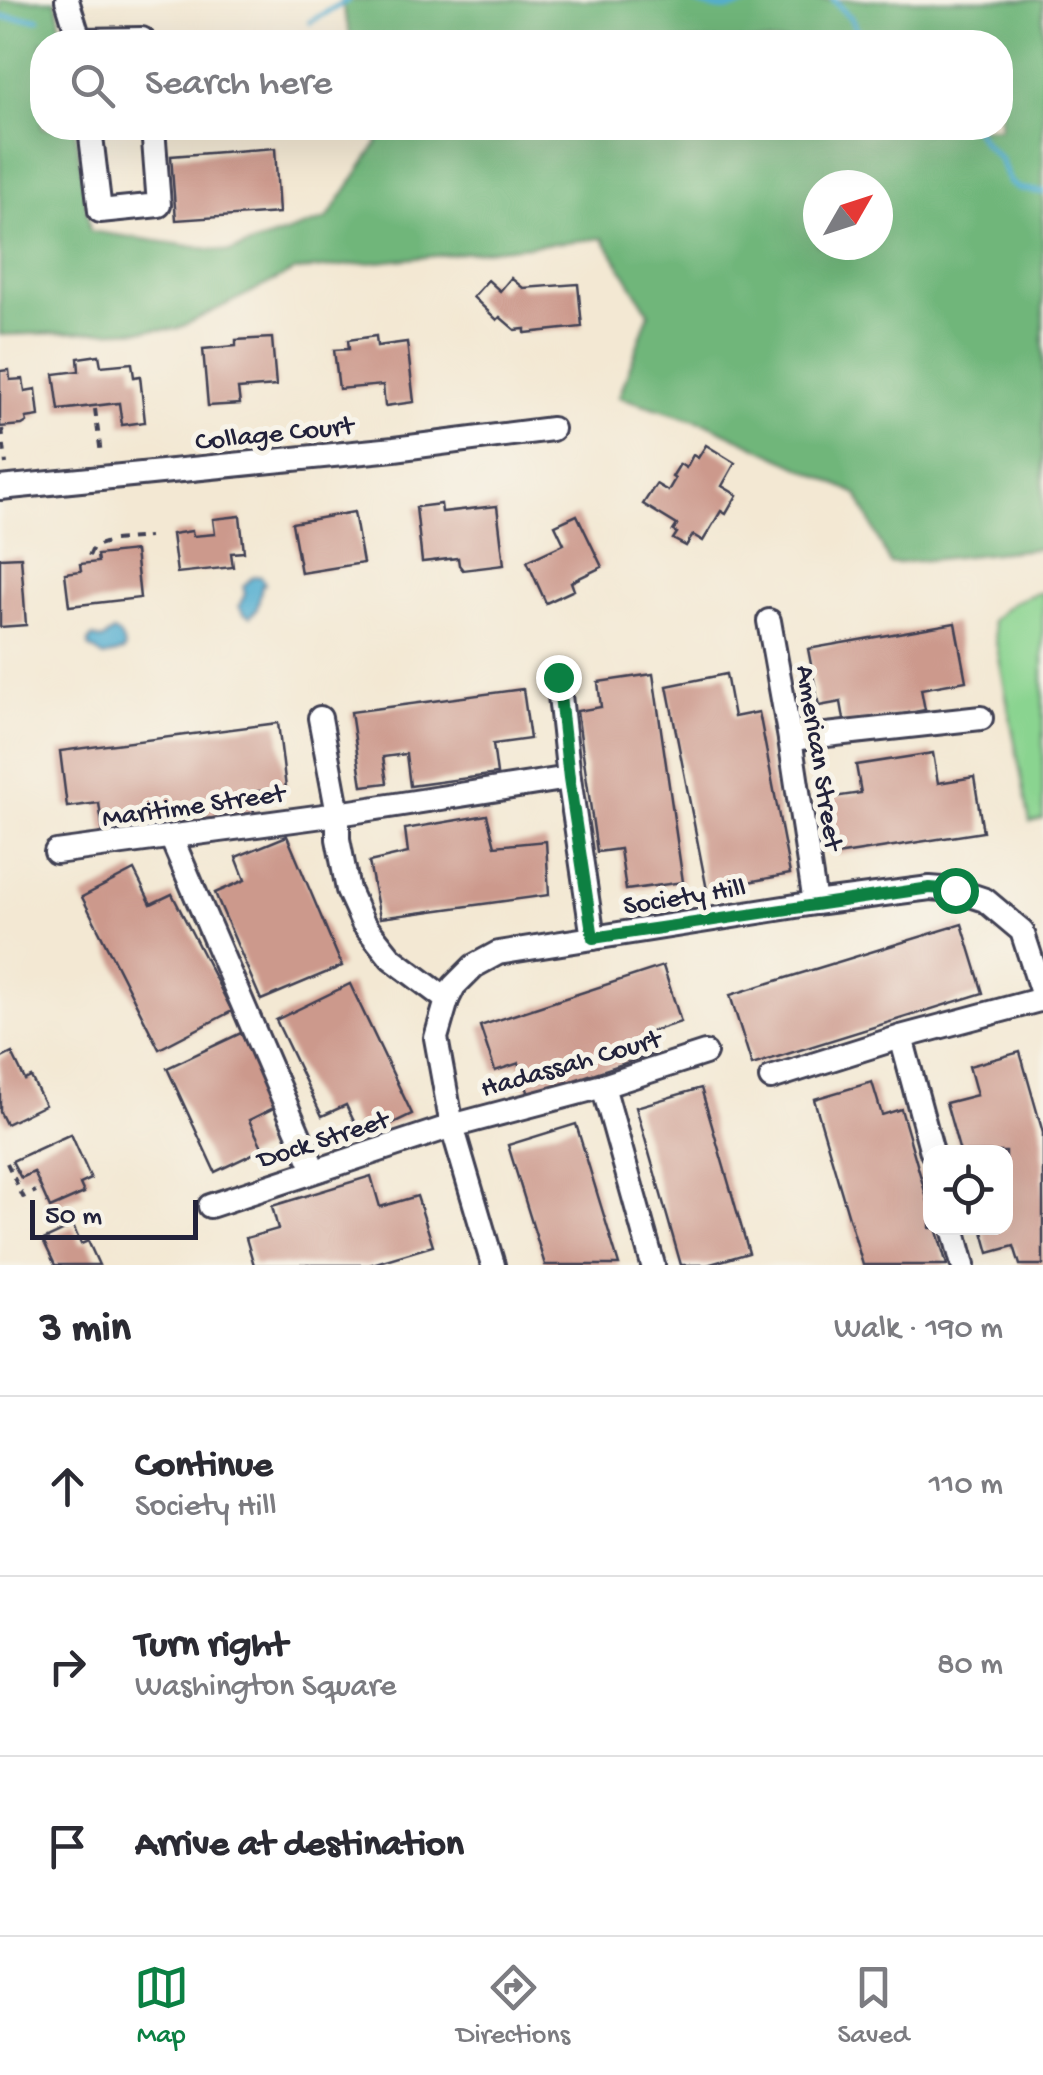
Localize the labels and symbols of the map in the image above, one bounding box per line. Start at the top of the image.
north arrow [803,170,893,260]
street label: Collage Court [194,410,358,460]
route end [536,655,582,701]
street label: American Street [787,663,849,855]
street label: Maritime Street [100,778,290,837]
route start [933,868,979,914]
street label: Society Hill [621,872,748,924]
street label: Hadassah Court [478,1023,667,1107]
street label: Dock Street [252,1104,396,1179]
scale bar [30,1195,198,1240]

